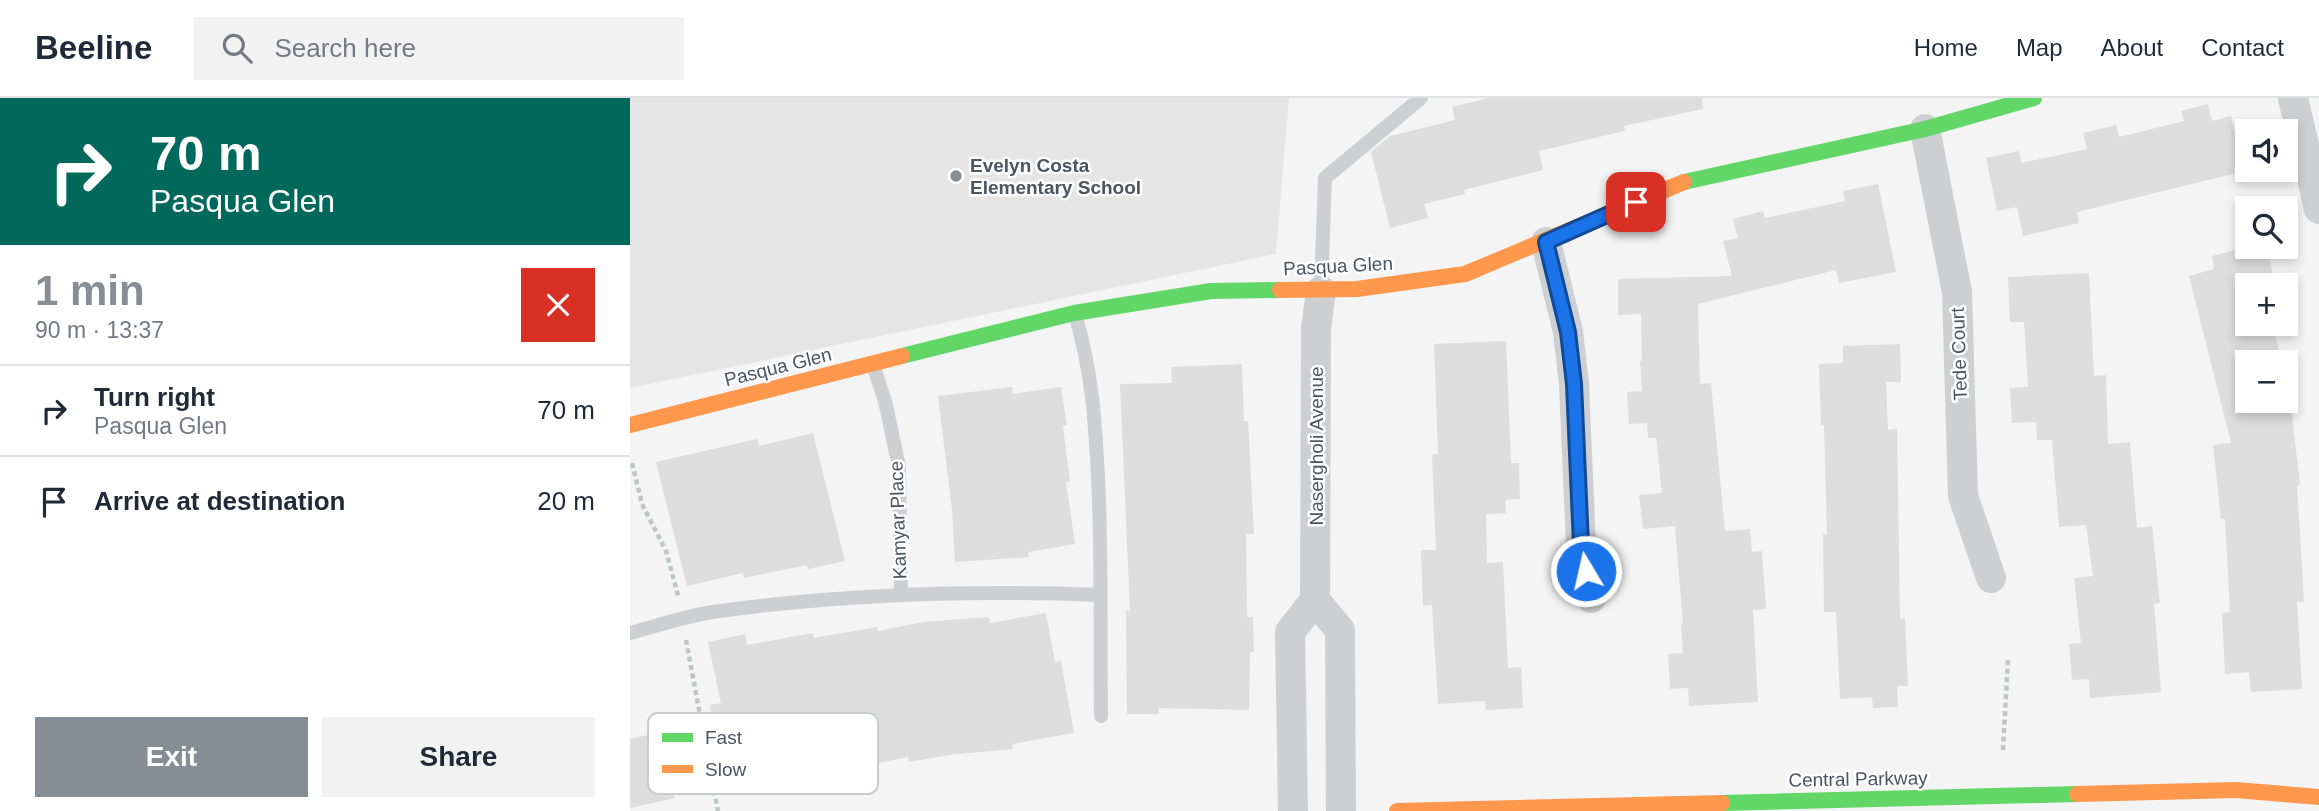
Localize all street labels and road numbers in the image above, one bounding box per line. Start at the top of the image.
street label: Pasqua Glen [1283,253,1393,279]
street label: Tede Court [1947,306,1971,401]
street label: Pasqua Glen [722,344,834,390]
street label: Nasergholi Avenue [1306,366,1327,526]
street label: Kamyar Place [885,461,911,579]
street label: Central Parkway [1788,767,1928,791]

